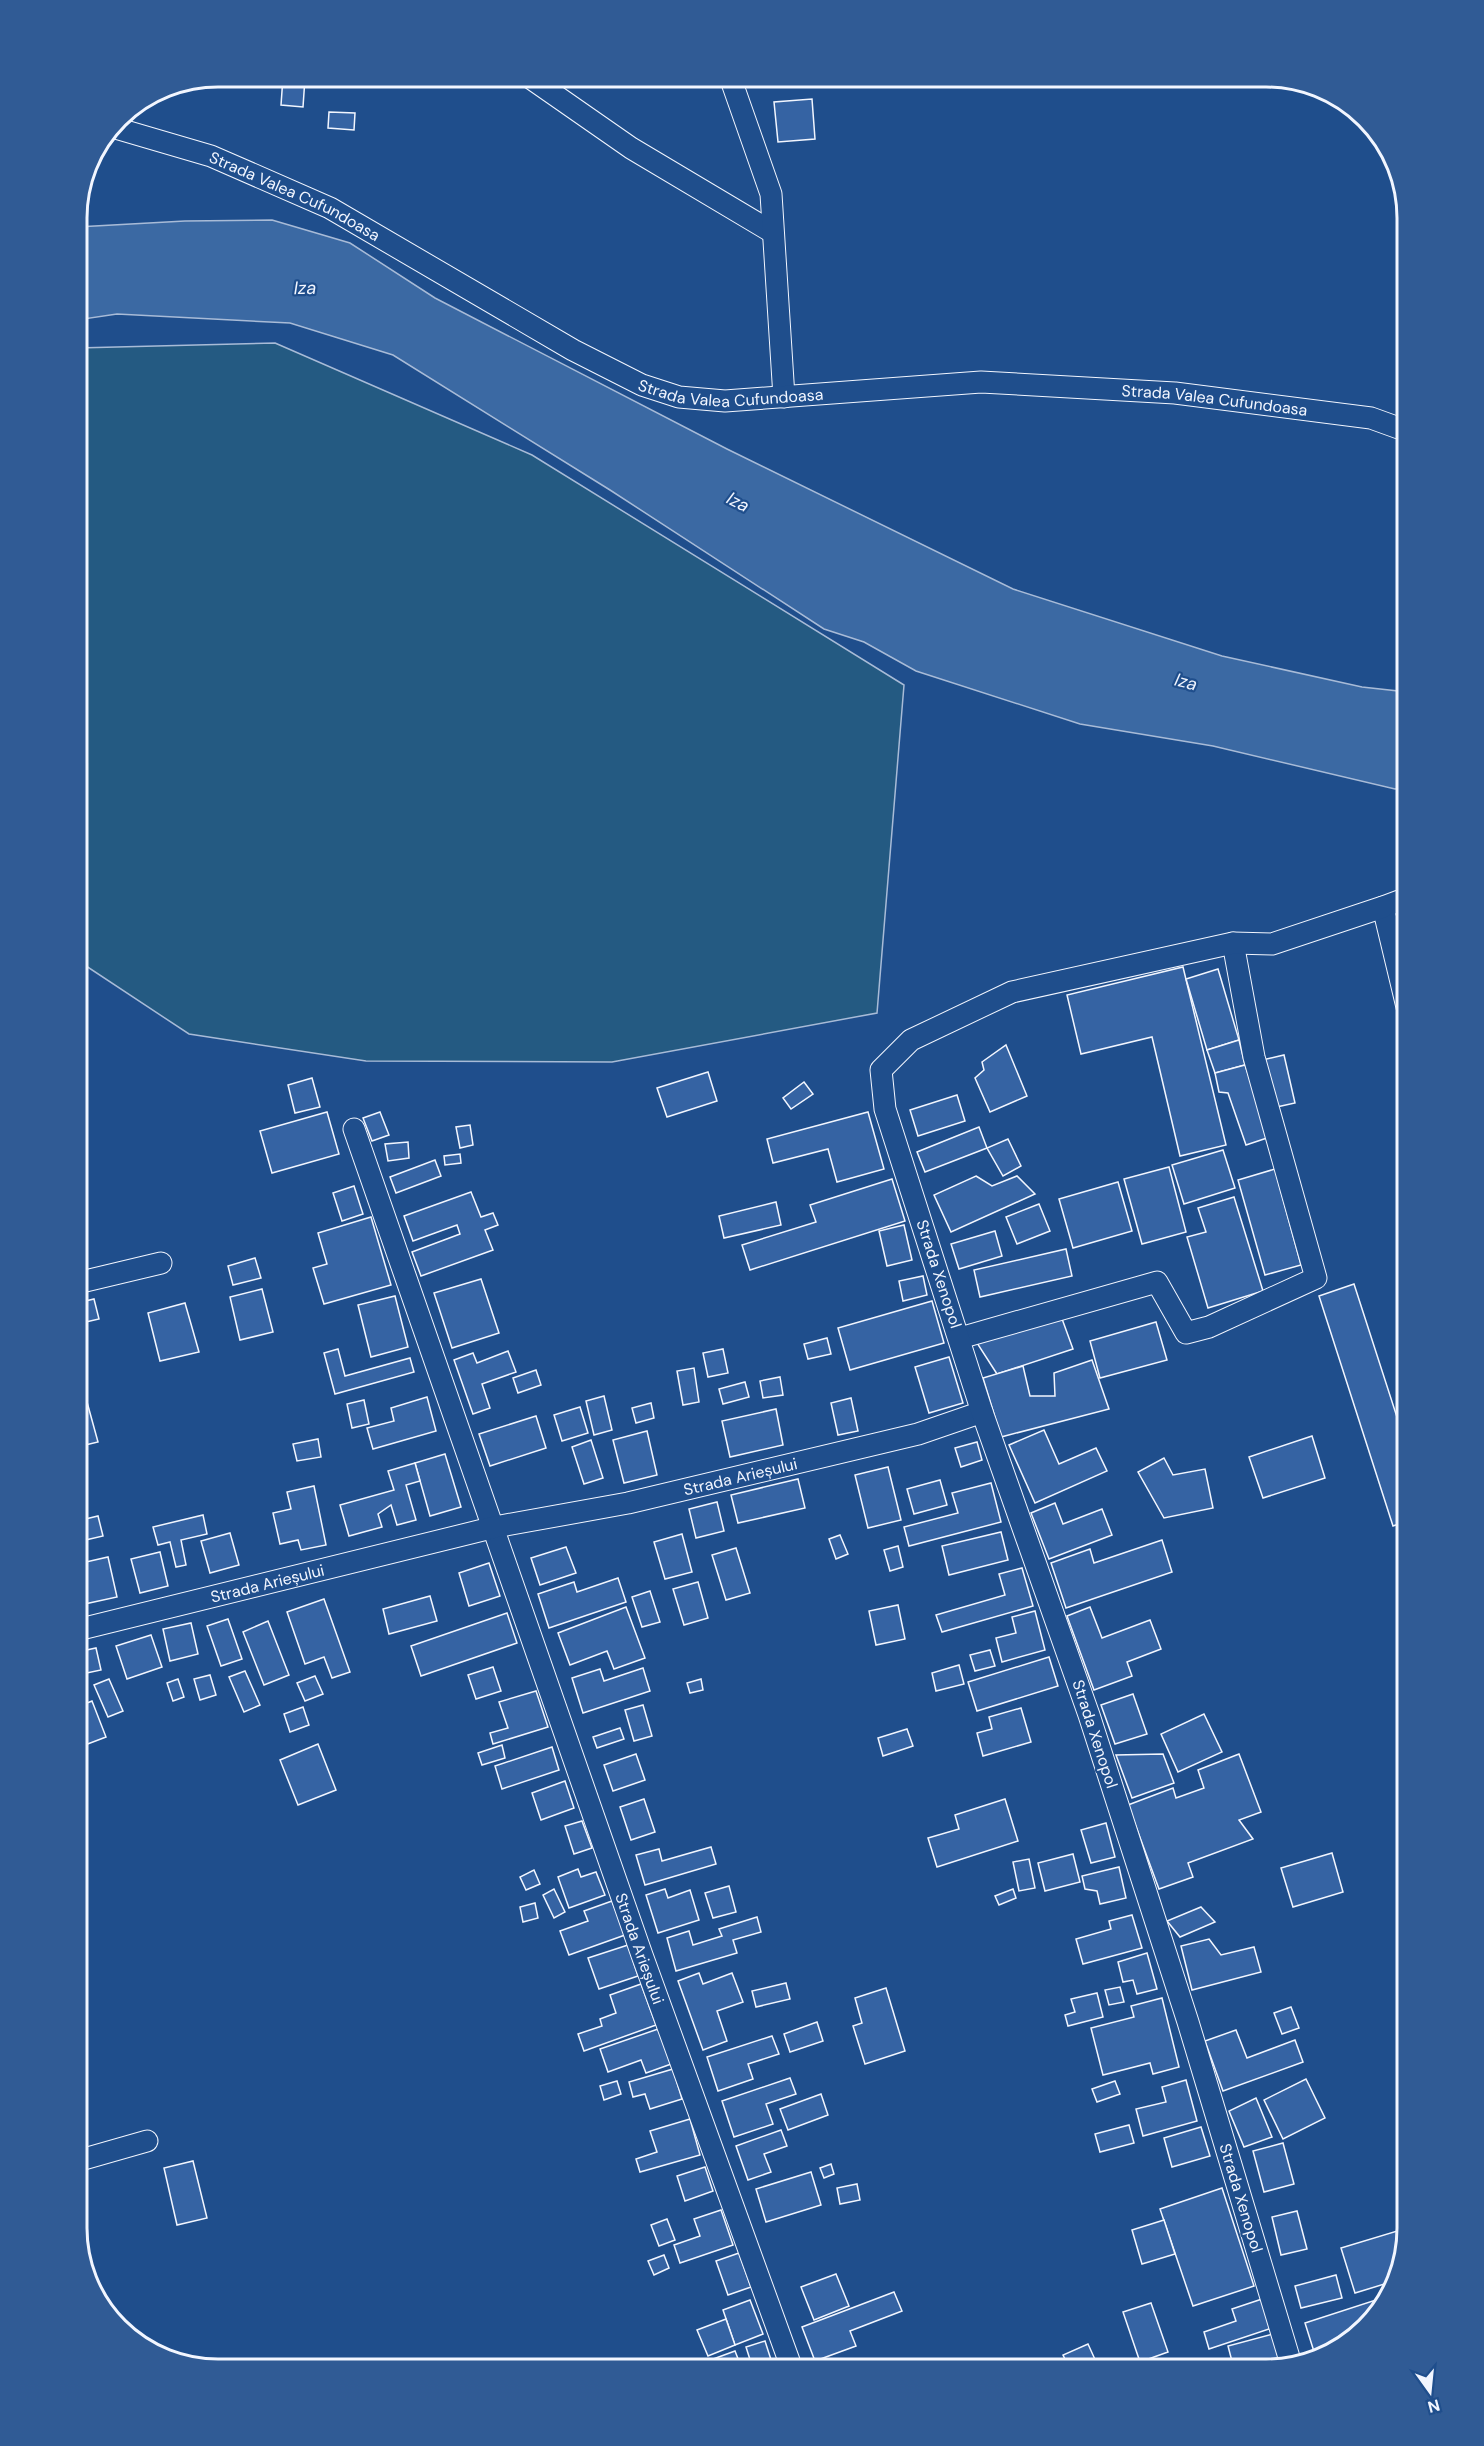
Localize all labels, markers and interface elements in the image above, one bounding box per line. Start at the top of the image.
street label: Strada Valea Cufundoasa [206,146,384,246]
water label: Iza [294,276,317,300]
street label: Strada Valea Cufundoasa [636,374,824,412]
street label: Strada Valea Cufundoasa [1121,379,1309,420]
water label: Iza [723,486,754,518]
water label: Iza [1172,668,1200,696]
street label: Strada Xenopol [912,1217,966,1331]
street label: Strada Arieșului [681,1453,799,1500]
street label: Strada Arieșului [208,1559,326,1607]
street label: Strada Xenopol [1068,1677,1122,1791]
street label: Strada Arieșului [611,1890,669,2007]
street label: Strada Xenopol [1214,2141,1268,2255]
north arrow [1400,2362,1460,2422]
text: N [1425,2394,1442,2418]

